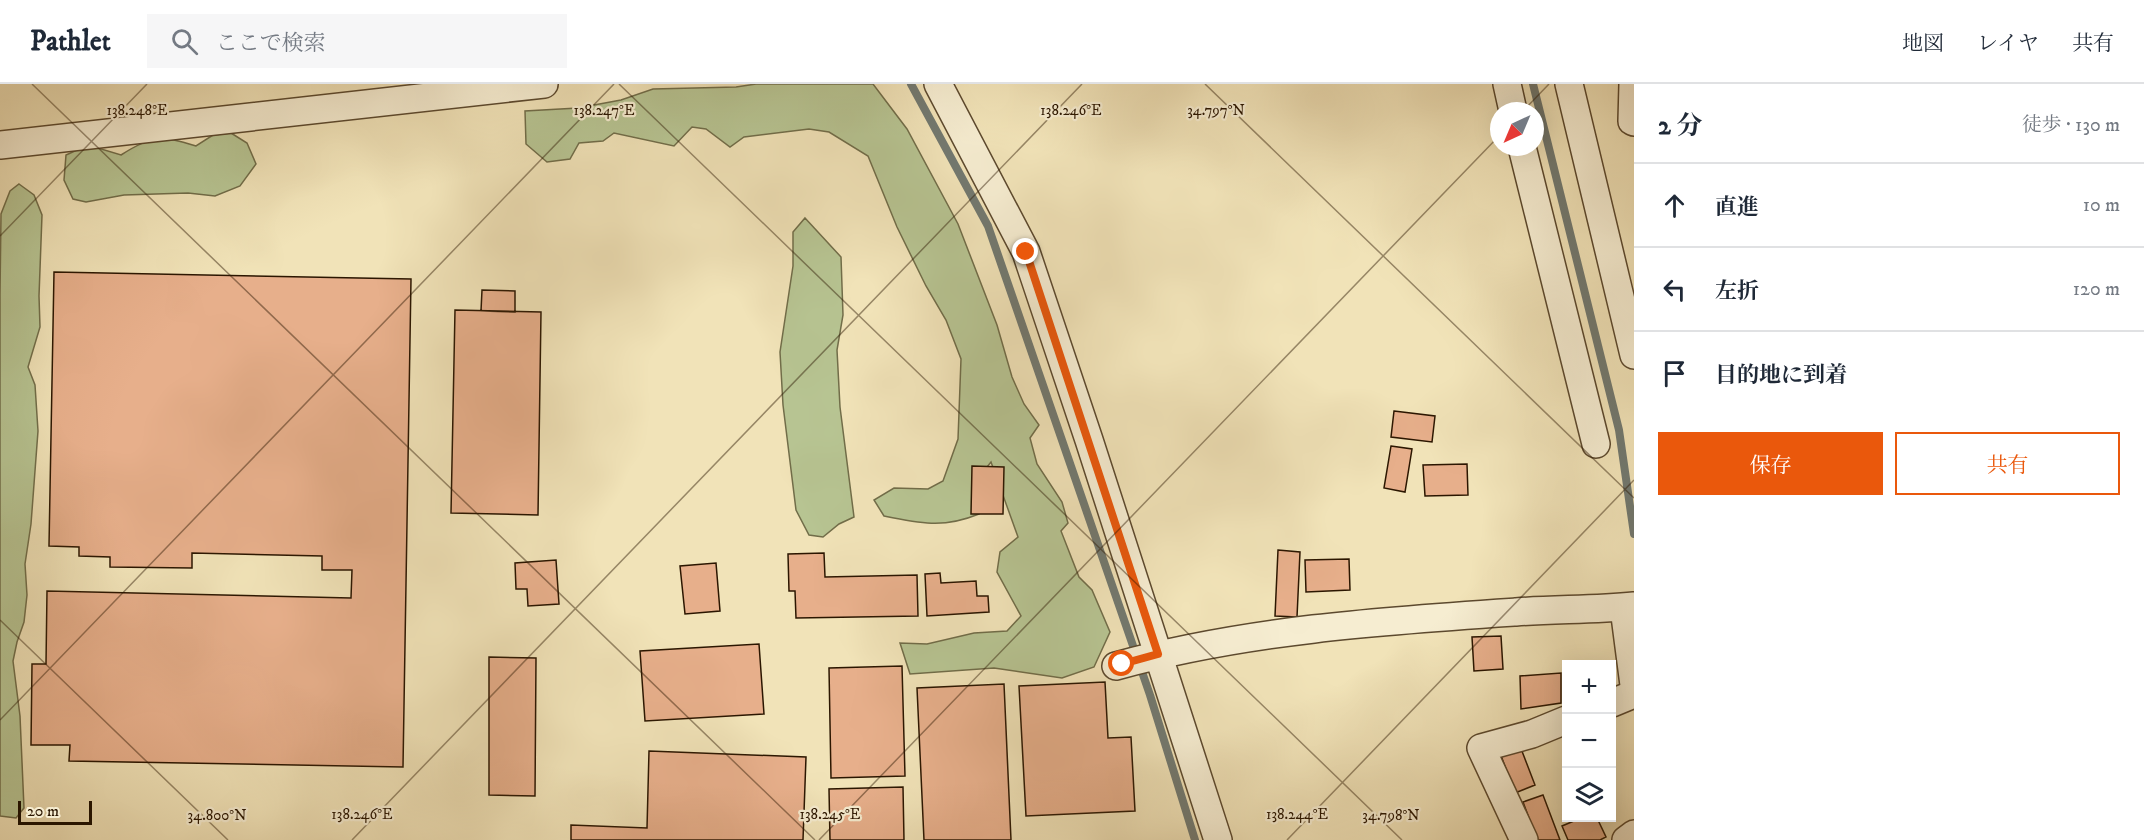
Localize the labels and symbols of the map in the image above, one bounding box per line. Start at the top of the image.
text: 138.248°E [106,101,168,120]
text: 138.247°E [574,101,635,120]
text: 138.246°E [1040,101,1102,120]
text: 34.797°N [1187,101,1245,120]
north arrow [1490,102,1544,156]
route end [1012,238,1038,264]
route start [1108,650,1134,676]
scale bar [18,798,92,826]
text: 138.246°E [331,805,393,824]
text: 138.245°E [800,805,861,824]
text: 138.244°E [1266,805,1328,824]
text: 34.800°N [188,806,246,825]
text: 34.798°N [1362,806,1420,825]

